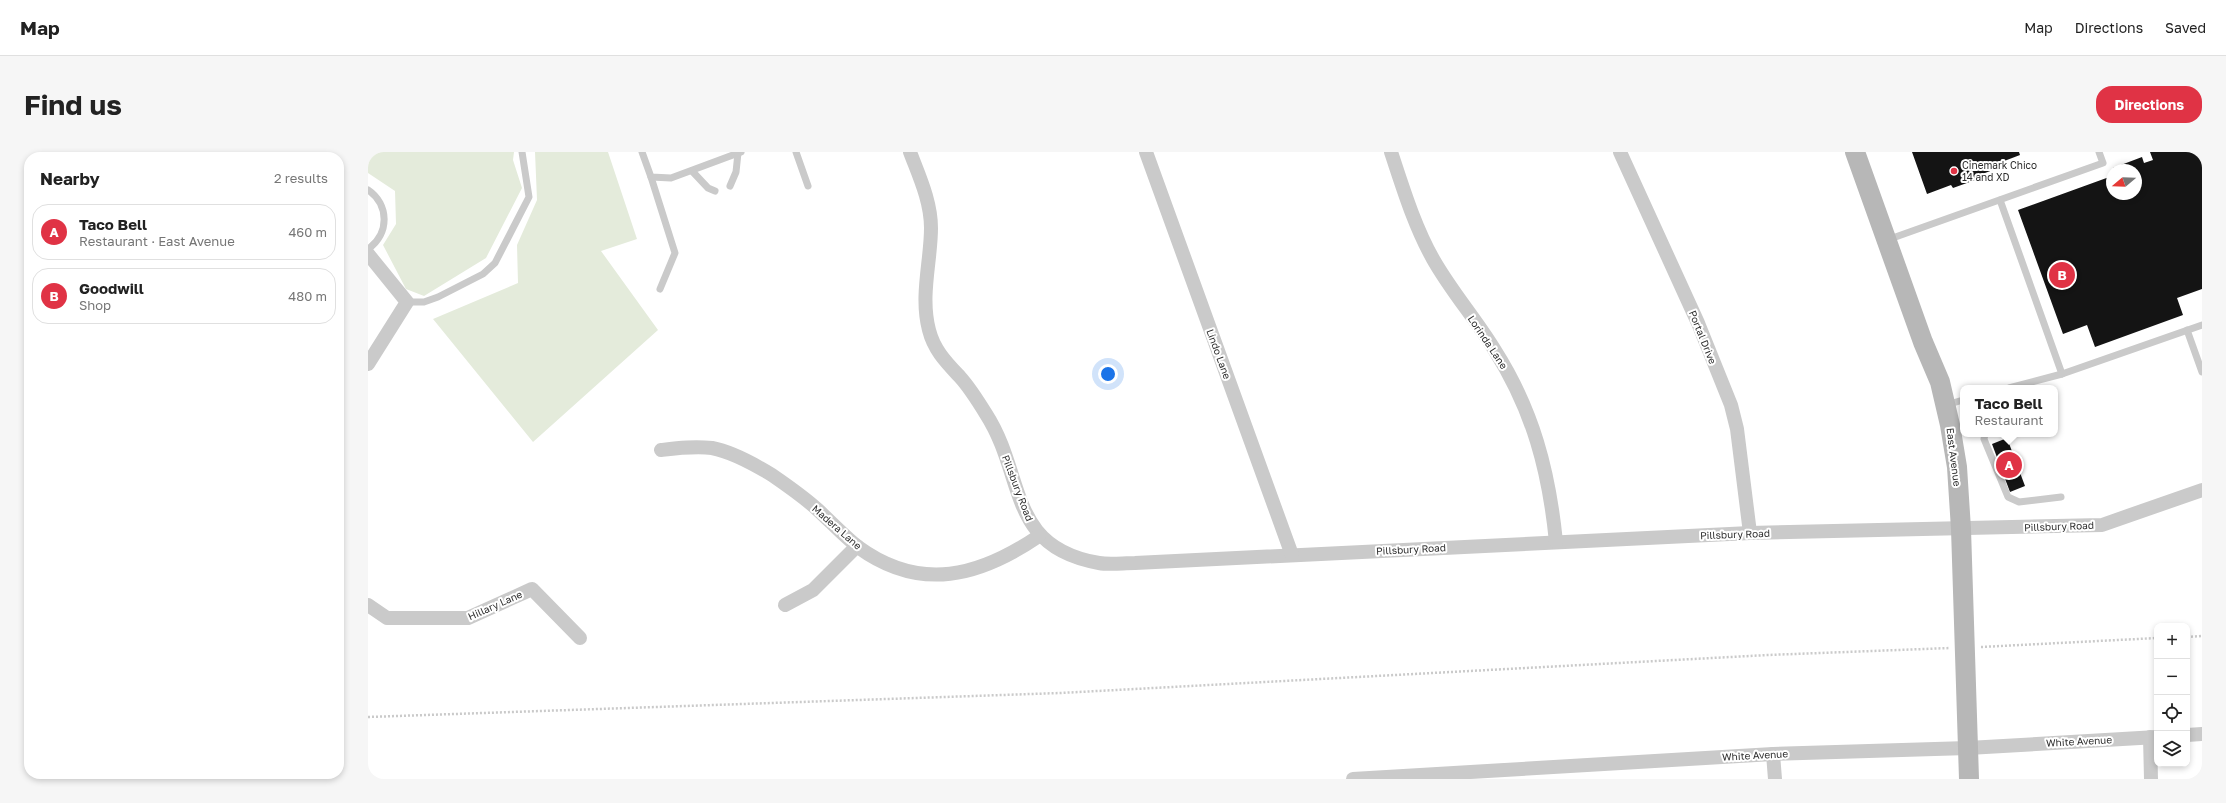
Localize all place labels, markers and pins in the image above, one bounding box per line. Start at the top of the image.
place label: Cinemark Chico 14 and XD [1962,159,2037,183]
marker: Cinemark Chico 14 and XD [1949,166,1959,176]
pin: B [2049,260,2075,290]
pin: A [1996,450,2022,480]

